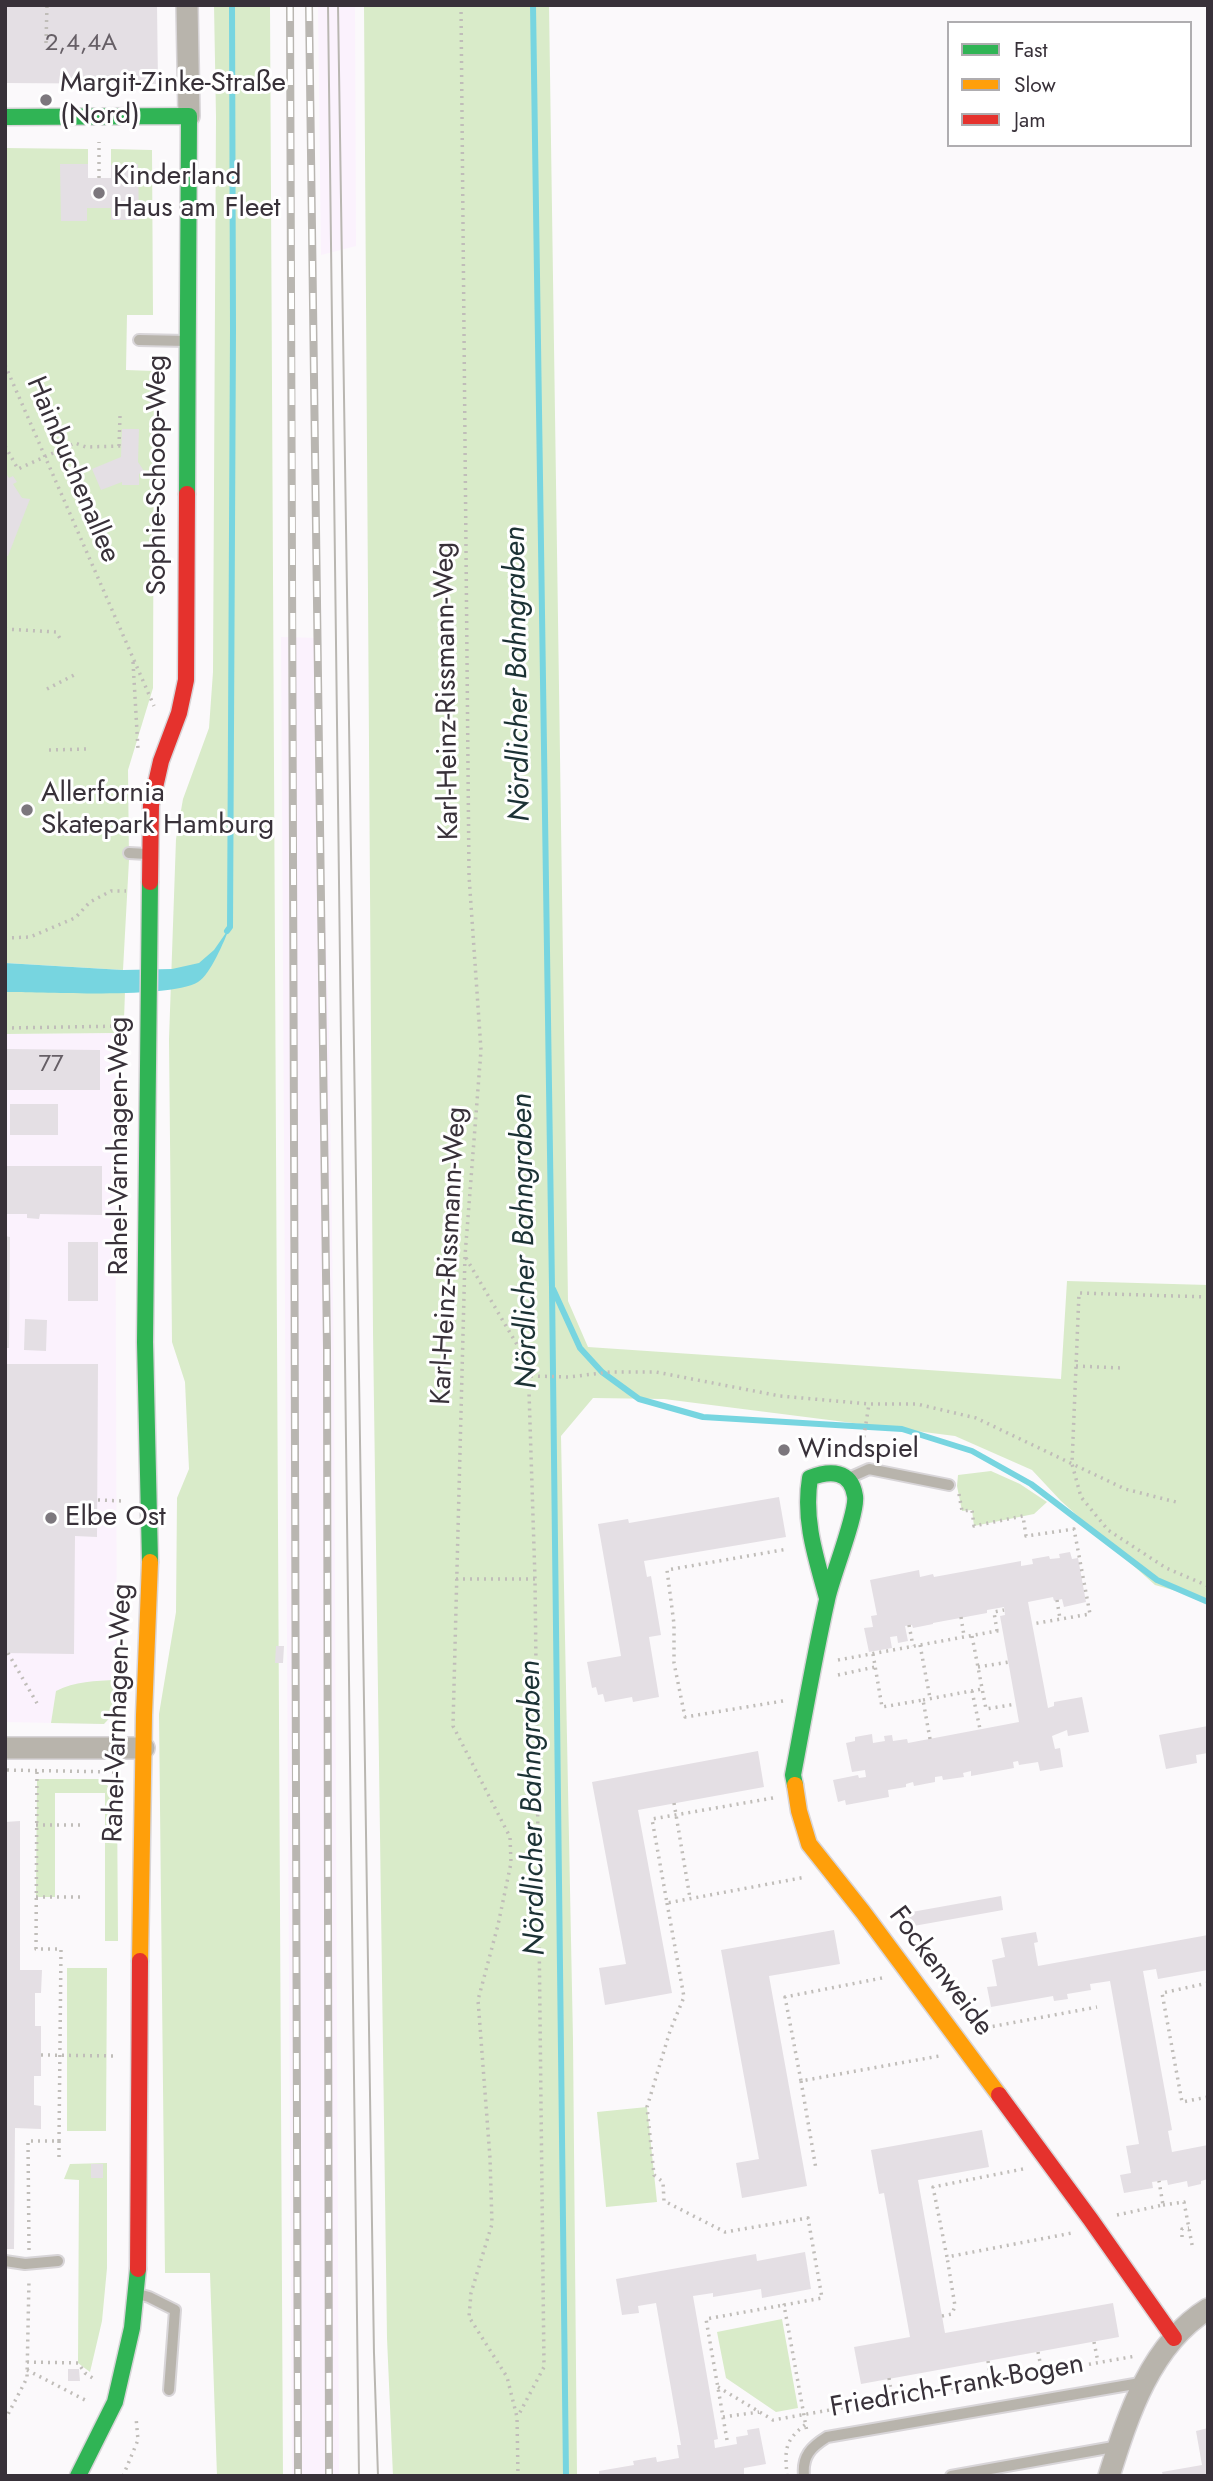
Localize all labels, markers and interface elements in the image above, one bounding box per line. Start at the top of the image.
legend [947,21,1192,147]
house number: 2,4,4A [45,30,117,58]
text: Fast [1014,35,1047,65]
place label: Margit-Zinke-Straße (Nord) [60,67,286,133]
text: Slow [1014,70,1056,100]
marker: Margit-Zinke-Straße (Nord) [38,92,54,108]
text: Jam [1014,105,1046,135]
place label: Kinderland Haus am Fleet [113,160,281,226]
marker: Kinderland Haus am Fleet [91,185,107,201]
street label: Sophie-Schoop-Weg [141,355,175,595]
street label: Hainbuchenallee [18,372,126,568]
water label: Nördlicher Bahngraben [498,526,540,822]
street label: Karl-Heinz-Rissmann-Weg [429,542,467,840]
place label: Allerfornia Skatepark Hamburg [41,777,274,843]
marker: Allerfornia Skatepark Hamburg [19,802,35,818]
street label: Rahel-Varnhagen-Weg [103,1016,137,1276]
house number: 77 [38,1051,64,1079]
water label: Nördlicher Bahngraben [505,1093,547,1389]
street label: Karl-Heinz-Rissmann-Weg [425,1106,475,1406]
place label: Windspiel [798,1433,919,1467]
marker: Windspiel [776,1442,792,1458]
place label: Elbe Ost [65,1501,166,1535]
marker: Elbe Ost [43,1510,59,1526]
street label: Rahel-Varnhagen-Weg [98,1583,140,1843]
water label: Nördlicher Bahngraben [513,1660,555,1956]
street label: Fockenweide [880,1901,1000,2043]
street label: Friedrich-Frank-Bogen [828,2348,1086,2426]

